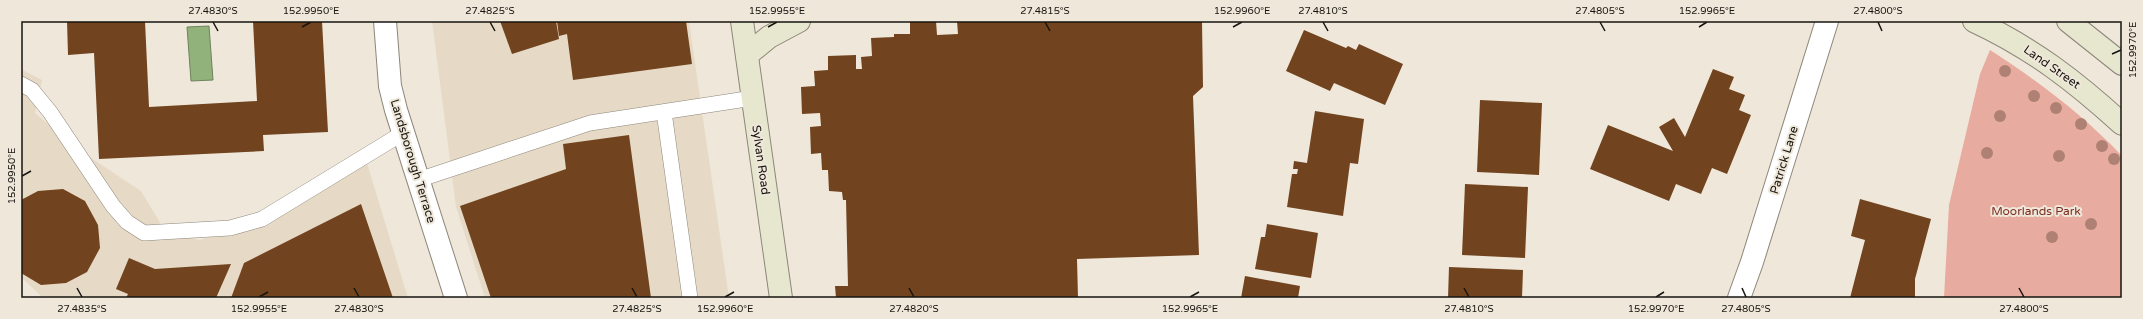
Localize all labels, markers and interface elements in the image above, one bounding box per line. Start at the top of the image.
text: 27.4830°S [188,5,238,17]
text: 152.9950°E [283,5,339,17]
text: 27.4825°S [465,5,515,17]
text: 152.9955°E [749,5,805,17]
text: 27.4815°S [1020,5,1070,17]
text: 152.9960°E [1214,5,1270,17]
text: 27.4810°S [1298,5,1348,17]
text: 27.4805°S [1575,5,1625,17]
text: 152.9965°E [1679,5,1735,17]
text: 27.4800°S [1853,5,1903,17]
text: 152.9970°E [2127,22,2139,78]
street label: Land Street [2021,42,2083,92]
street label: Landsborough Terrace [388,97,439,225]
street label: Sylvan Road [749,124,773,196]
street label: Patrick Lane [1767,124,1801,196]
text: 152.9950°E [6,148,18,204]
park label: Moorlands Park [1991,204,2081,218]
text: 27.4835°S [57,303,107,315]
text: 152.9955°E [231,303,287,315]
text: 27.4830°S [334,303,384,315]
text: 27.4825°S [612,303,662,315]
text: 152.9960°E [697,303,753,315]
text: 27.4820°S [889,303,939,315]
text: 152.9965°E [1162,303,1218,315]
text: 27.4810°S [1444,303,1494,315]
text: 152.9970°E [1628,303,1684,315]
text: 27.4805°S [1721,303,1771,315]
text: 27.4800°S [1999,303,2049,315]

